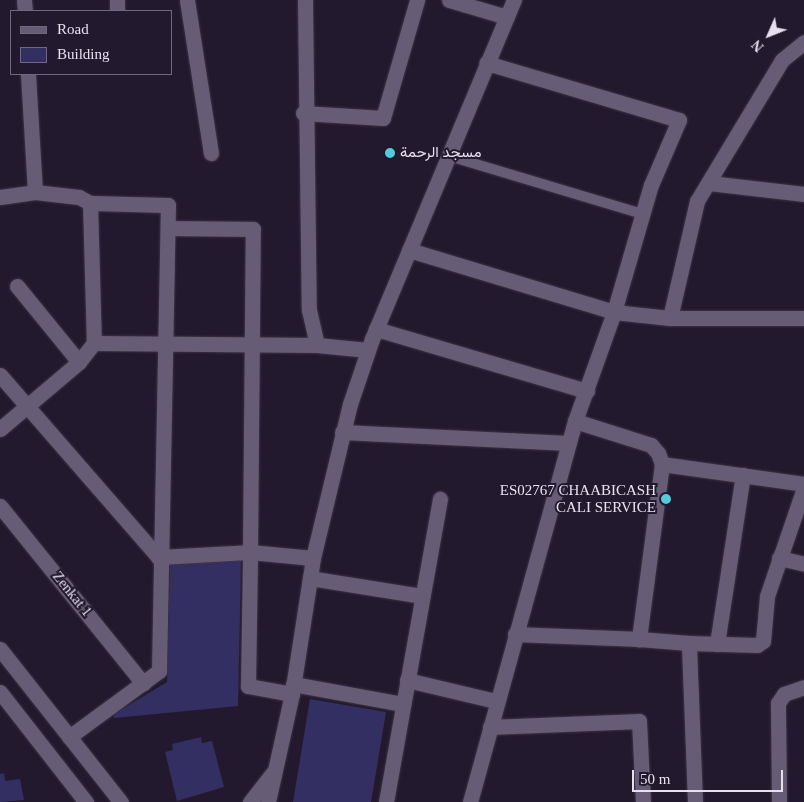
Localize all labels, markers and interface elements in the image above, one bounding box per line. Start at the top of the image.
legend [10,10,172,75]
north arrow [744,10,794,60]
text: Road [57,21,89,37]
text: N [749,37,767,55]
text: Building [57,46,110,62]
place label: مسجد الرحمة [400,144,481,162]
marker: مسجد الرحمة [384,147,396,159]
place label: ES02767 CHAABICASH CALI SERVICE [500,481,656,516]
marker: ES02767 CHAABICASH CALI SERVICE [660,493,672,505]
street label: Zenkat 1 [48,568,96,620]
scale bar [634,760,785,792]
text: 50 m [640,771,670,787]

